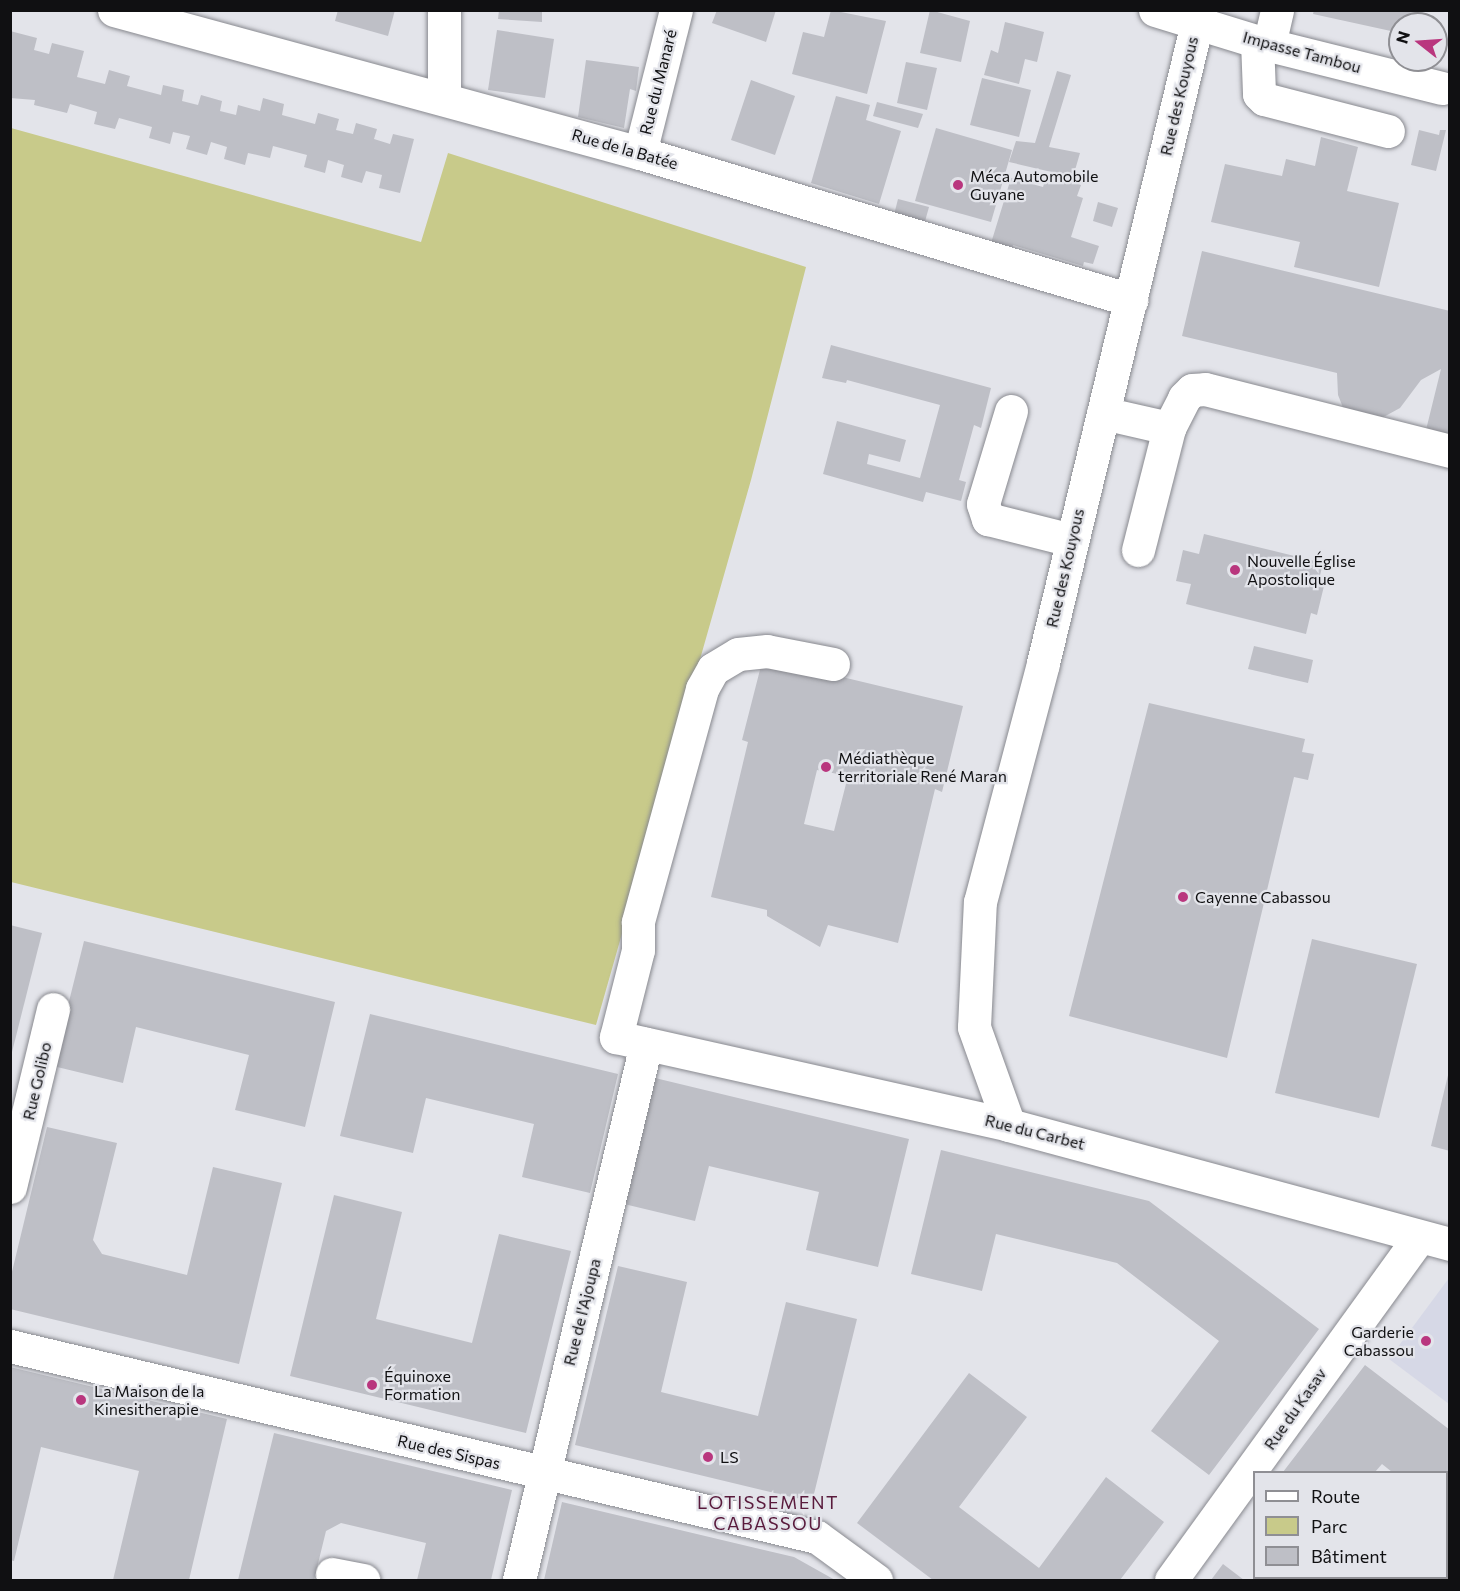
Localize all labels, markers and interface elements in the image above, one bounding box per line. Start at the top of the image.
north arrow [1388,12,1448,72]
street label: Rue du Manaré [636,27,680,137]
street label: Impasse Tambou [1241,27,1363,77]
text: N [1391,29,1413,46]
street label: Rue des Kouyous [1156,35,1202,157]
street label: Rue de la Batée [570,125,680,173]
place label: Méca Automobile Guyane [970,166,1098,204]
marker: Méca Automobile Guyane [951,178,965,192]
street label: Rue des Kouyous [1042,507,1088,629]
place label: Nouvelle Église Apostolique [1247,551,1356,589]
marker: Nouvelle Église Apostolique [1228,563,1242,577]
place label: Médiathèque territoriale René Maran [838,748,1007,786]
marker: Médiathèque territoriale René Maran [819,760,833,774]
place label: Cayenne Cabassou [1195,887,1331,907]
marker: Cayenne Cabassou [1176,890,1190,904]
street label: Rue Golibo [19,1040,55,1122]
street label: Rue du Carbet [983,1110,1087,1154]
street label: Rue de l'Ajoupa [559,1256,605,1368]
place label: Garderie Cabassou [1344,1322,1414,1360]
marker: Garderie Cabassou [1419,1334,1433,1348]
street label: Rue du Kasav [1260,1365,1330,1453]
place label: Équinoxe Formation [384,1366,461,1404]
marker: Équinoxe Formation [365,1378,379,1392]
place label: La Maison de la Kinesitherapie [94,1381,204,1419]
marker: La Maison de la Kinesitherapie [72,1391,90,1409]
street label: Rue des Sispas [396,1431,502,1473]
place label: LS [720,1447,739,1467]
marker: LS [701,1450,715,1464]
legend [1253,1471,1448,1579]
text: Route [1311,1485,1360,1507]
district label: LOTISSEMENT CABASSOU [697,1492,839,1534]
text: Parc [1311,1515,1348,1537]
text: Bâtiment [1311,1545,1387,1567]

